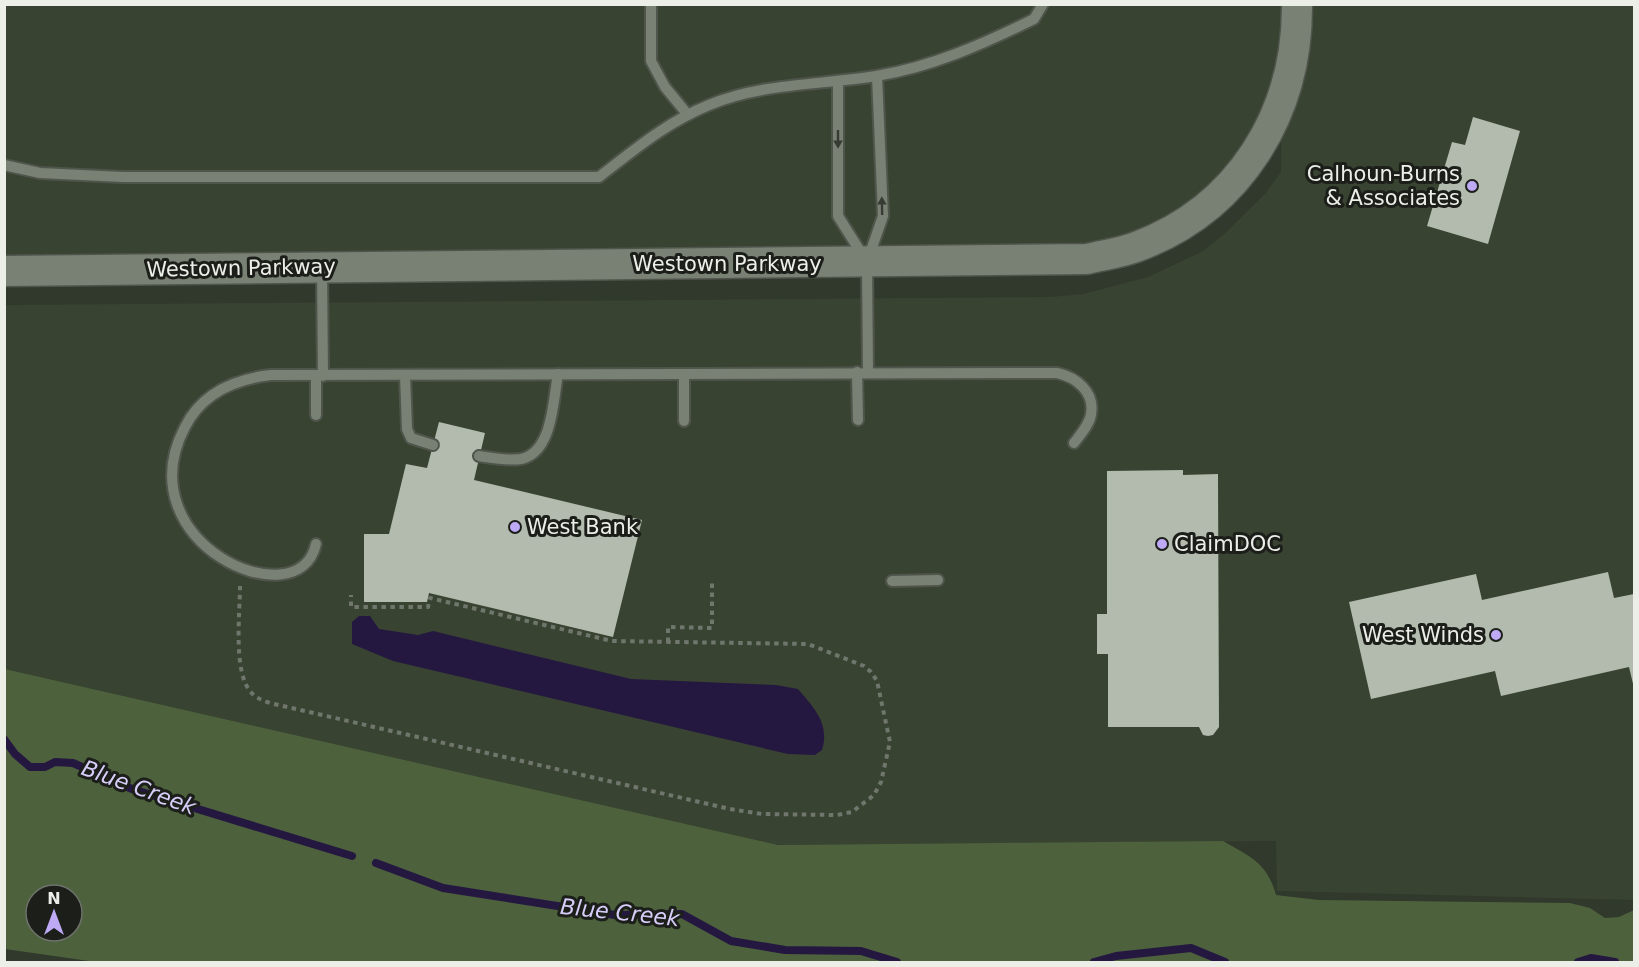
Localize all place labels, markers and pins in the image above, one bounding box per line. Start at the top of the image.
place label: Calhoun-Burns & Associates [1307,162,1460,210]
marker: Calhoun-Burns & Associates [1465,179,1479,193]
place label: West Bank [527,515,639,539]
marker: West Bank [508,520,522,534]
place label: ClaimDOC [1174,532,1281,556]
marker: ClaimDOC [1155,537,1169,551]
place label: West Winds [1362,623,1484,647]
marker: West Winds [1489,628,1503,642]

